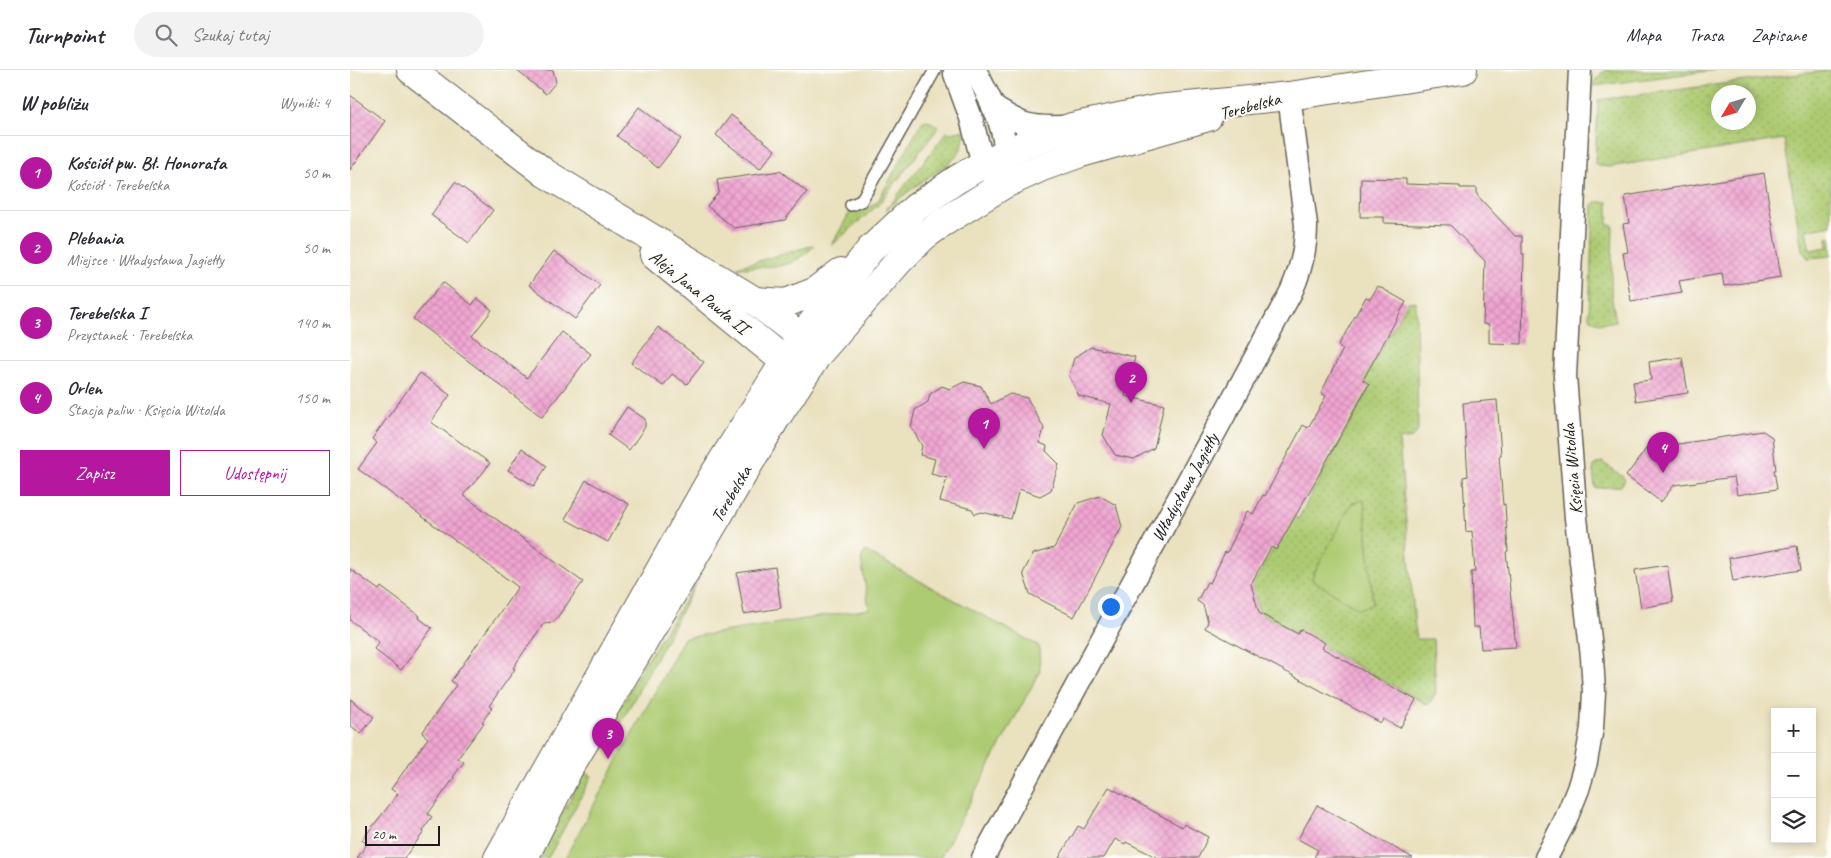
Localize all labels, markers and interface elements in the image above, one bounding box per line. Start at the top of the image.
search box [134,12,484,57]
text: Turnpoint [25,20,104,50]
icon: search [152,21,180,49]
text: Szukaj tutaj [192,23,269,47]
text: Mapa [1626,24,1661,46]
text: Trasa [1689,24,1723,46]
text: Zapisane [1751,24,1806,46]
north arrow [1711,85,1756,130]
street label: Terebelska [1217,87,1284,125]
text: W pobliżu [20,90,87,116]
text: Wyniki: 4 [279,93,330,113]
text: Kościół pw. Bł. Honorata [67,151,226,175]
text: 1 [32,163,40,183]
text: 50 m [303,163,330,183]
text: Kościół · Terebelska [67,175,169,195]
text: Plebania [67,226,123,250]
text: 2 [32,238,40,258]
text: 50 m [303,238,330,258]
street label: Aleja Jana Pawła II [645,245,756,341]
text: Miejsce · Władysława Jagiełły [67,250,224,270]
text: Terebelska I [67,301,146,325]
text: 3 [32,313,40,333]
text: 140 m [296,313,330,333]
text: Przystanek · Terebelska [67,325,193,345]
pin: 2 [1115,362,1147,403]
text: Orlen [67,376,102,400]
text: 4 [32,388,40,408]
text: 150 m [296,388,330,408]
text: Stacja paliw · Księcia Witolda [67,400,225,420]
pin: 1 [968,408,1000,449]
street label: Księcia Witolda [1557,421,1587,515]
street label: Władysława Jagiełły [1146,428,1224,545]
pin: 4 [1647,432,1679,473]
button: Zapisz [20,450,170,496]
button: Udostępnij [180,450,330,496]
street label: Terebelska [706,461,757,526]
your location [1098,594,1124,620]
map controls [1771,708,1816,843]
button: + [1771,708,1816,753]
pin: 3 [592,718,624,759]
button: − [1771,753,1816,798]
button: layers [1771,798,1816,843]
scale bar [365,823,440,846]
text: 20 m [372,826,396,843]

